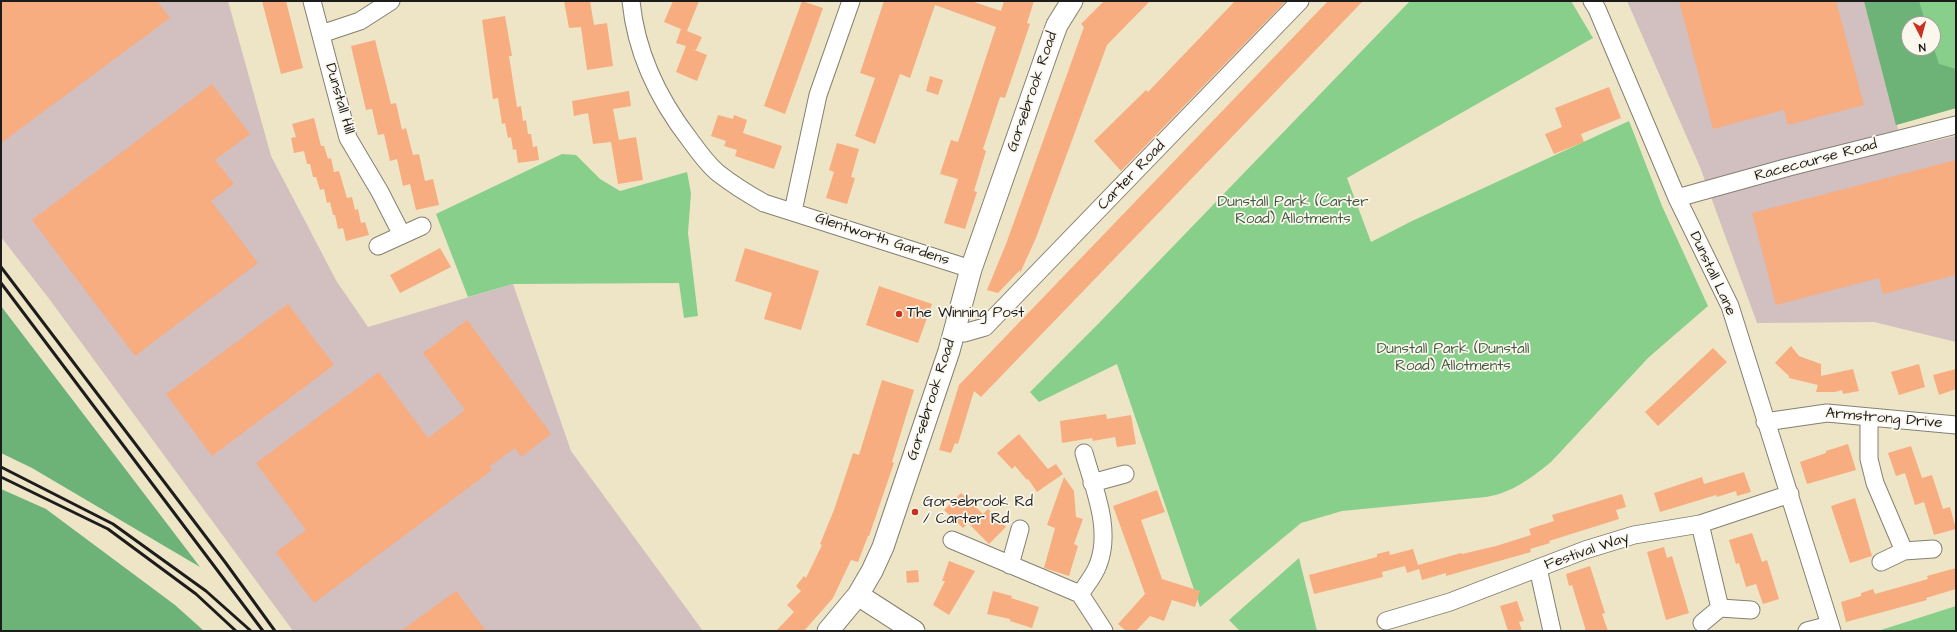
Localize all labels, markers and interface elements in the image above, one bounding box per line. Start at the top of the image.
north arrow [1901,16,1941,56]
street label: Gorsebrook Road [1004,30,1062,154]
text: N [1918,40,1926,55]
street label: Dunstall Hill [320,61,358,137]
street label: Racecourse Road [1753,136,1879,186]
street label: Carter Road [1094,138,1170,214]
park label: Dunstall Park (Carter Road) Allotments [1218,194,1368,229]
street label: Glentworth Gardens [813,210,951,270]
street label: Dunstall Lane [1685,229,1739,319]
place label: The Winning Post [907,305,1024,323]
marker: The Winning Post [894,309,904,319]
street label: Gorsebrook Road [904,337,960,463]
park label: Dunstall Park (Dunstall Road) Allotments [1377,341,1529,376]
street label: Armstrong Drive [1825,405,1943,433]
place label: Gorsebrook Rd / Carter Rd [923,494,1033,529]
marker: Gorsebrook Rd / Carter Rd [910,507,920,517]
street label: Festival Way [1542,529,1632,575]

